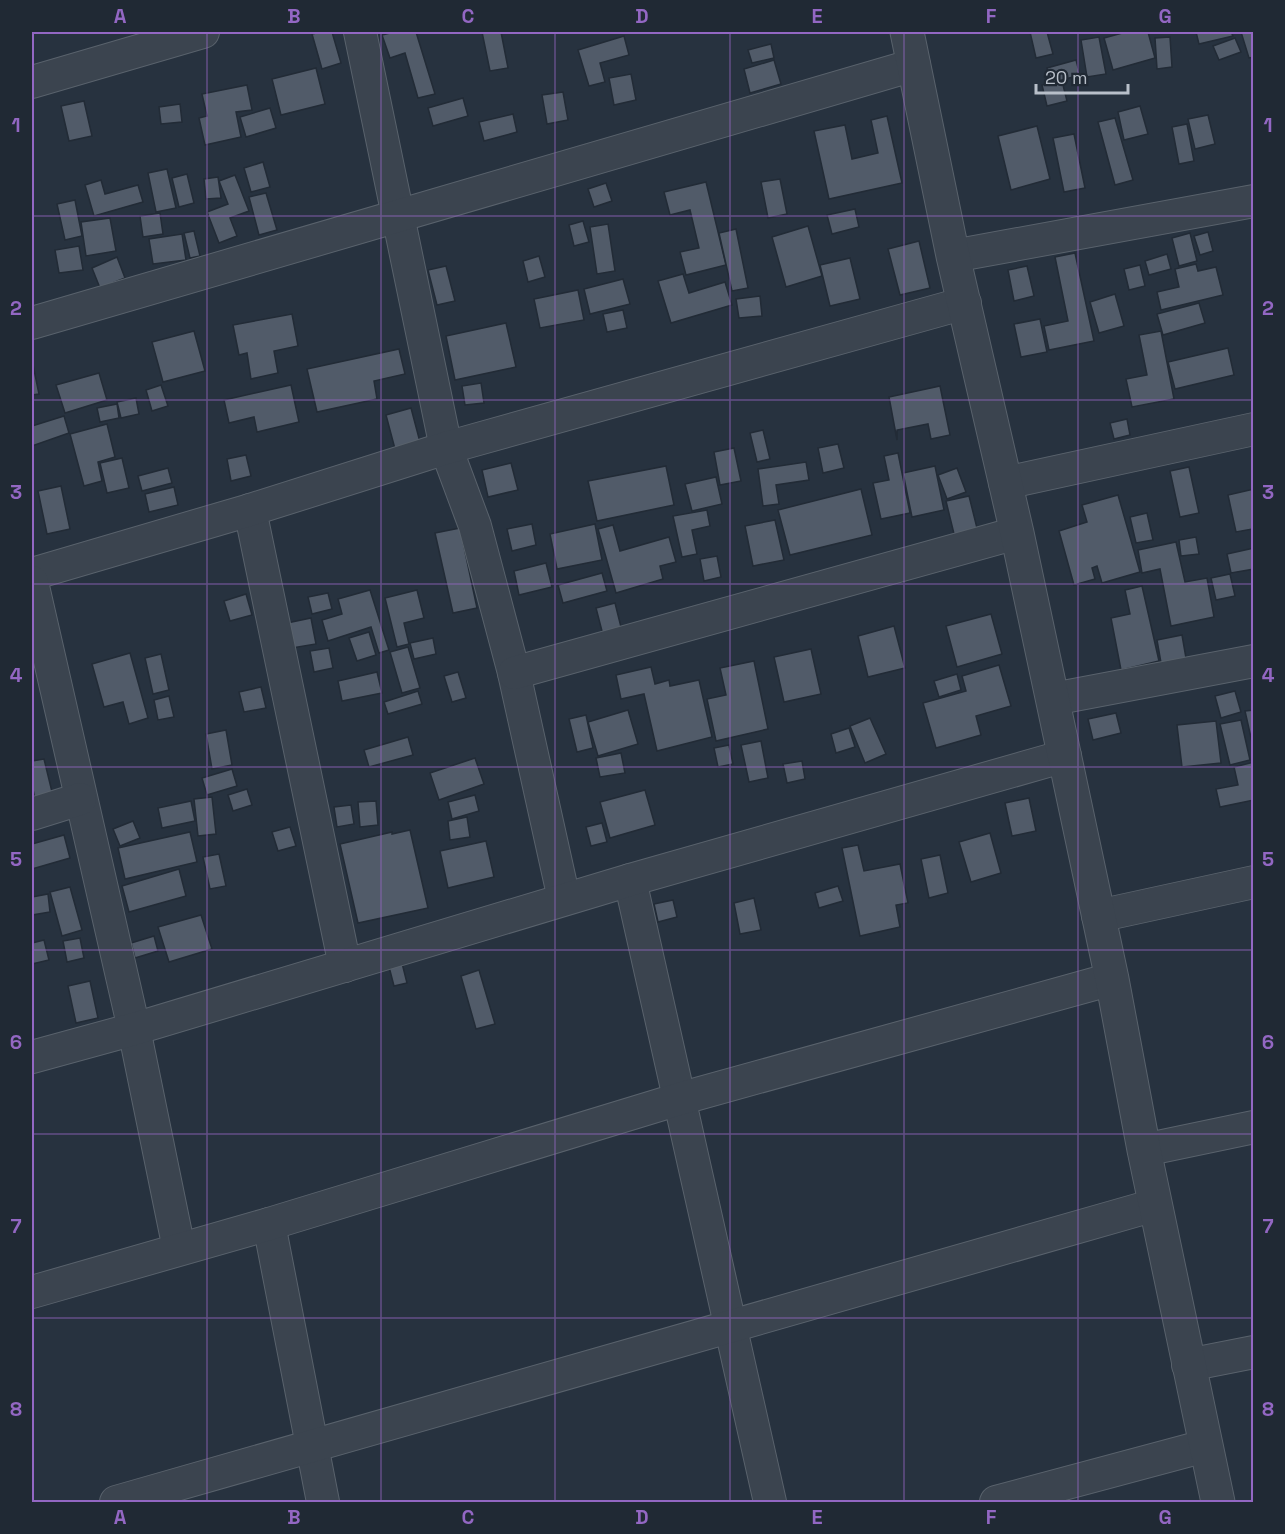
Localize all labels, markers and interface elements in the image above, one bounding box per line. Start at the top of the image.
text: A [114,3,127,29]
text: B [287,3,301,29]
text: C [462,3,475,29]
text: D [635,3,649,29]
text: E [811,3,823,29]
text: F [986,3,997,29]
text: G [1158,3,1172,29]
scale bar [1036,57,1128,95]
text: 20 m [1045,66,1088,89]
text: 1 [11,112,21,138]
text: 1 [1263,112,1273,138]
text: 2 [10,295,22,321]
text: 2 [1262,295,1274,321]
text: 3 [10,479,22,505]
text: 3 [1262,479,1274,505]
text: 4 [10,662,23,688]
text: 4 [1262,662,1275,688]
text: 5 [10,846,22,872]
text: 5 [1262,846,1274,872]
text: 6 [10,1029,22,1055]
text: 6 [1262,1029,1274,1055]
text: 7 [10,1213,22,1239]
text: 7 [1262,1213,1274,1239]
text: 8 [10,1396,22,1422]
text: 8 [1262,1396,1274,1422]
text: A [114,1504,127,1530]
text: B [287,1504,301,1530]
text: C [462,1504,475,1530]
text: D [635,1504,649,1530]
text: E [811,1504,823,1530]
text: F [986,1504,997,1530]
text: G [1158,1504,1172,1530]

